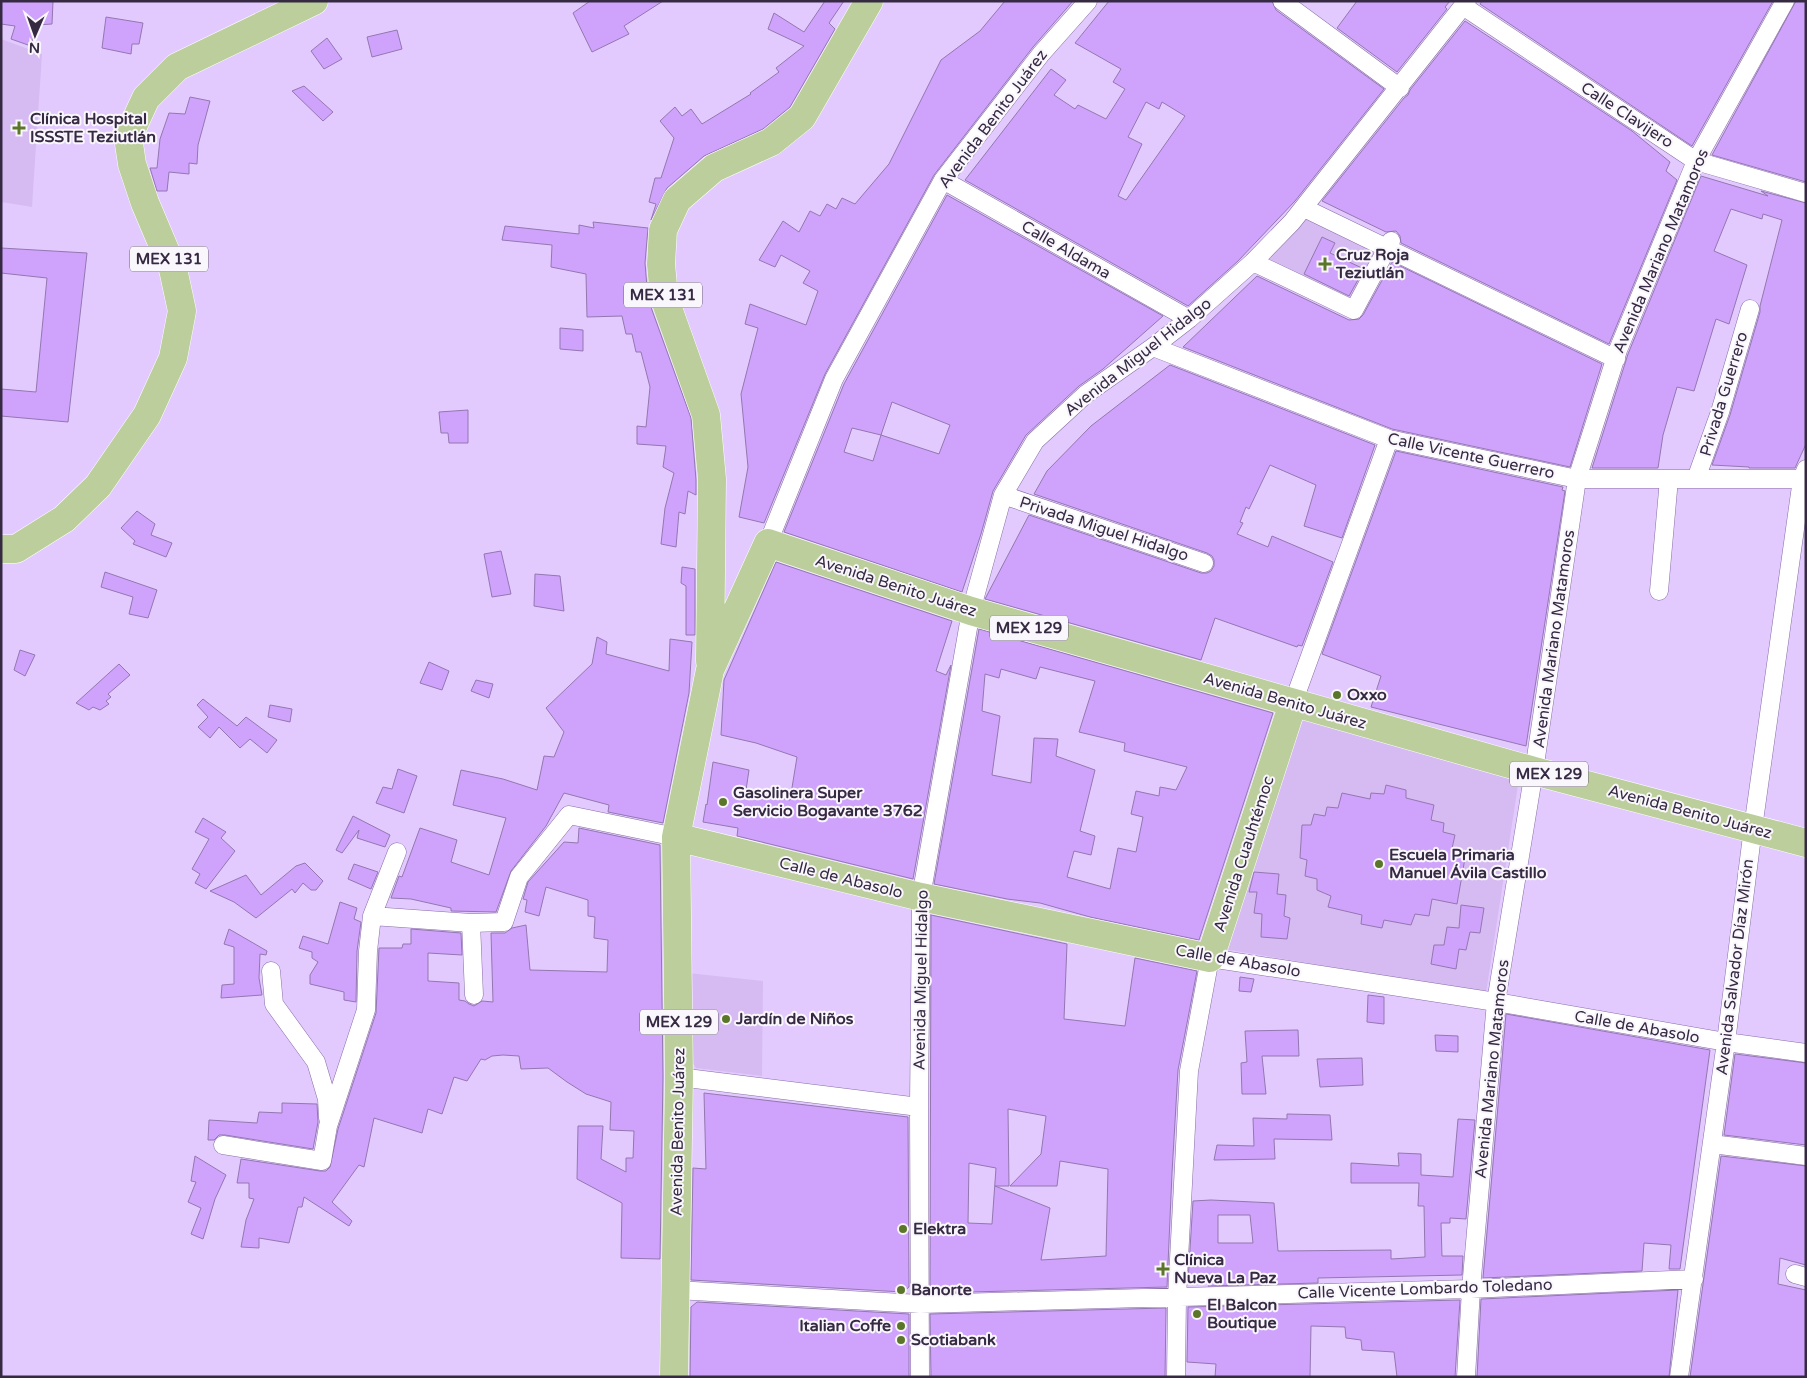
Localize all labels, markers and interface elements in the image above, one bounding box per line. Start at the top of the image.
north arrow [10,10,60,60]
text: N [29,39,40,56]
street label: Avenida Benito Juárez [934,46,1052,192]
street label: Calle Clavijero [1577,78,1677,152]
place label: Clínica Hospital ISSSTE Teziutlán [30,109,156,147]
marker: Clínica Hospital ISSSTE Teziutlán [12,121,26,135]
street label: Avenida Mariano Matamoros [1609,146,1713,356]
street label: Calle Aldama [1018,216,1114,284]
place label: Cruz Roja Teziutlán [1335,245,1409,283]
road number: MEX 131 [130,246,208,272]
marker: Cruz Roja Teziutlán [1318,257,1332,271]
road number: MEX 131 [624,282,702,308]
street label: Avenida Miguel Hidalgo [1061,293,1215,421]
street label: Privada Guerrero [1696,329,1752,459]
street label: Calle Vicente Guerrero [1386,429,1556,483]
street label: Privada Miguel Hidalgo [1017,492,1191,566]
street label: Avenida Mariano Matamoros [1529,529,1579,749]
street label: Avenida Benito Juárez [813,550,979,622]
road number: MEX 129 [990,616,1068,640]
street label: Avenida Benito Juárez [1201,668,1369,734]
place label: Oxxo [1347,685,1387,705]
marker: Oxxo [1331,689,1343,701]
road number: MEX 129 [1510,762,1588,786]
street label: Avenida Cuauhtémoc [1209,774,1279,934]
street label: Avenida Benito Juárez [1606,781,1774,843]
place label: Gasolinera Super Servicio Bogavante 3762 [733,783,923,821]
marker: Gasolinera Super Servicio Bogavante 3762 [717,796,729,808]
place label: Escuela Primaria Manuel Ávila Castillo [1389,845,1547,883]
street label: Calle de Abasolo [777,853,905,903]
marker: Escuela Primaria Manuel Ávila Castillo [1373,858,1385,870]
street label: Avenida Salvador Díaz Mirón [1712,858,1758,1076]
street label: Avenida Miguel Hidalgo [909,889,933,1071]
street label: Calle de Abasolo [1174,940,1302,982]
street label: Avenida Mariano Matamoros [1471,959,1513,1179]
street label: Calle de Abasolo [1573,1006,1701,1048]
place label: Jardín de Niños [735,1009,854,1029]
road number: MEX 129 [640,1010,718,1034]
marker: Jardín de Niños [720,1013,732,1025]
street label: Avenida Benito Juárez [667,1048,689,1216]
place label: Elektra [913,1219,966,1239]
marker: Elektra [897,1223,909,1235]
place label: Clínica Nueva La Paz [1174,1250,1277,1288]
marker: Clínica Nueva La Paz [1156,1262,1170,1276]
street label: Calle Vicente Lombardo Toledano [1297,1275,1553,1303]
place label: Banorte [911,1280,972,1300]
marker: Banorte [895,1284,907,1296]
place label: El Balcon Boutique [1207,1295,1277,1333]
marker: El Balcon Boutique [1191,1308,1203,1320]
place label: Italian Coffe [799,1316,891,1336]
marker: Italian Coffe [895,1320,907,1332]
place label: Scotiabank [911,1330,996,1350]
marker: Scotiabank [895,1334,907,1346]

